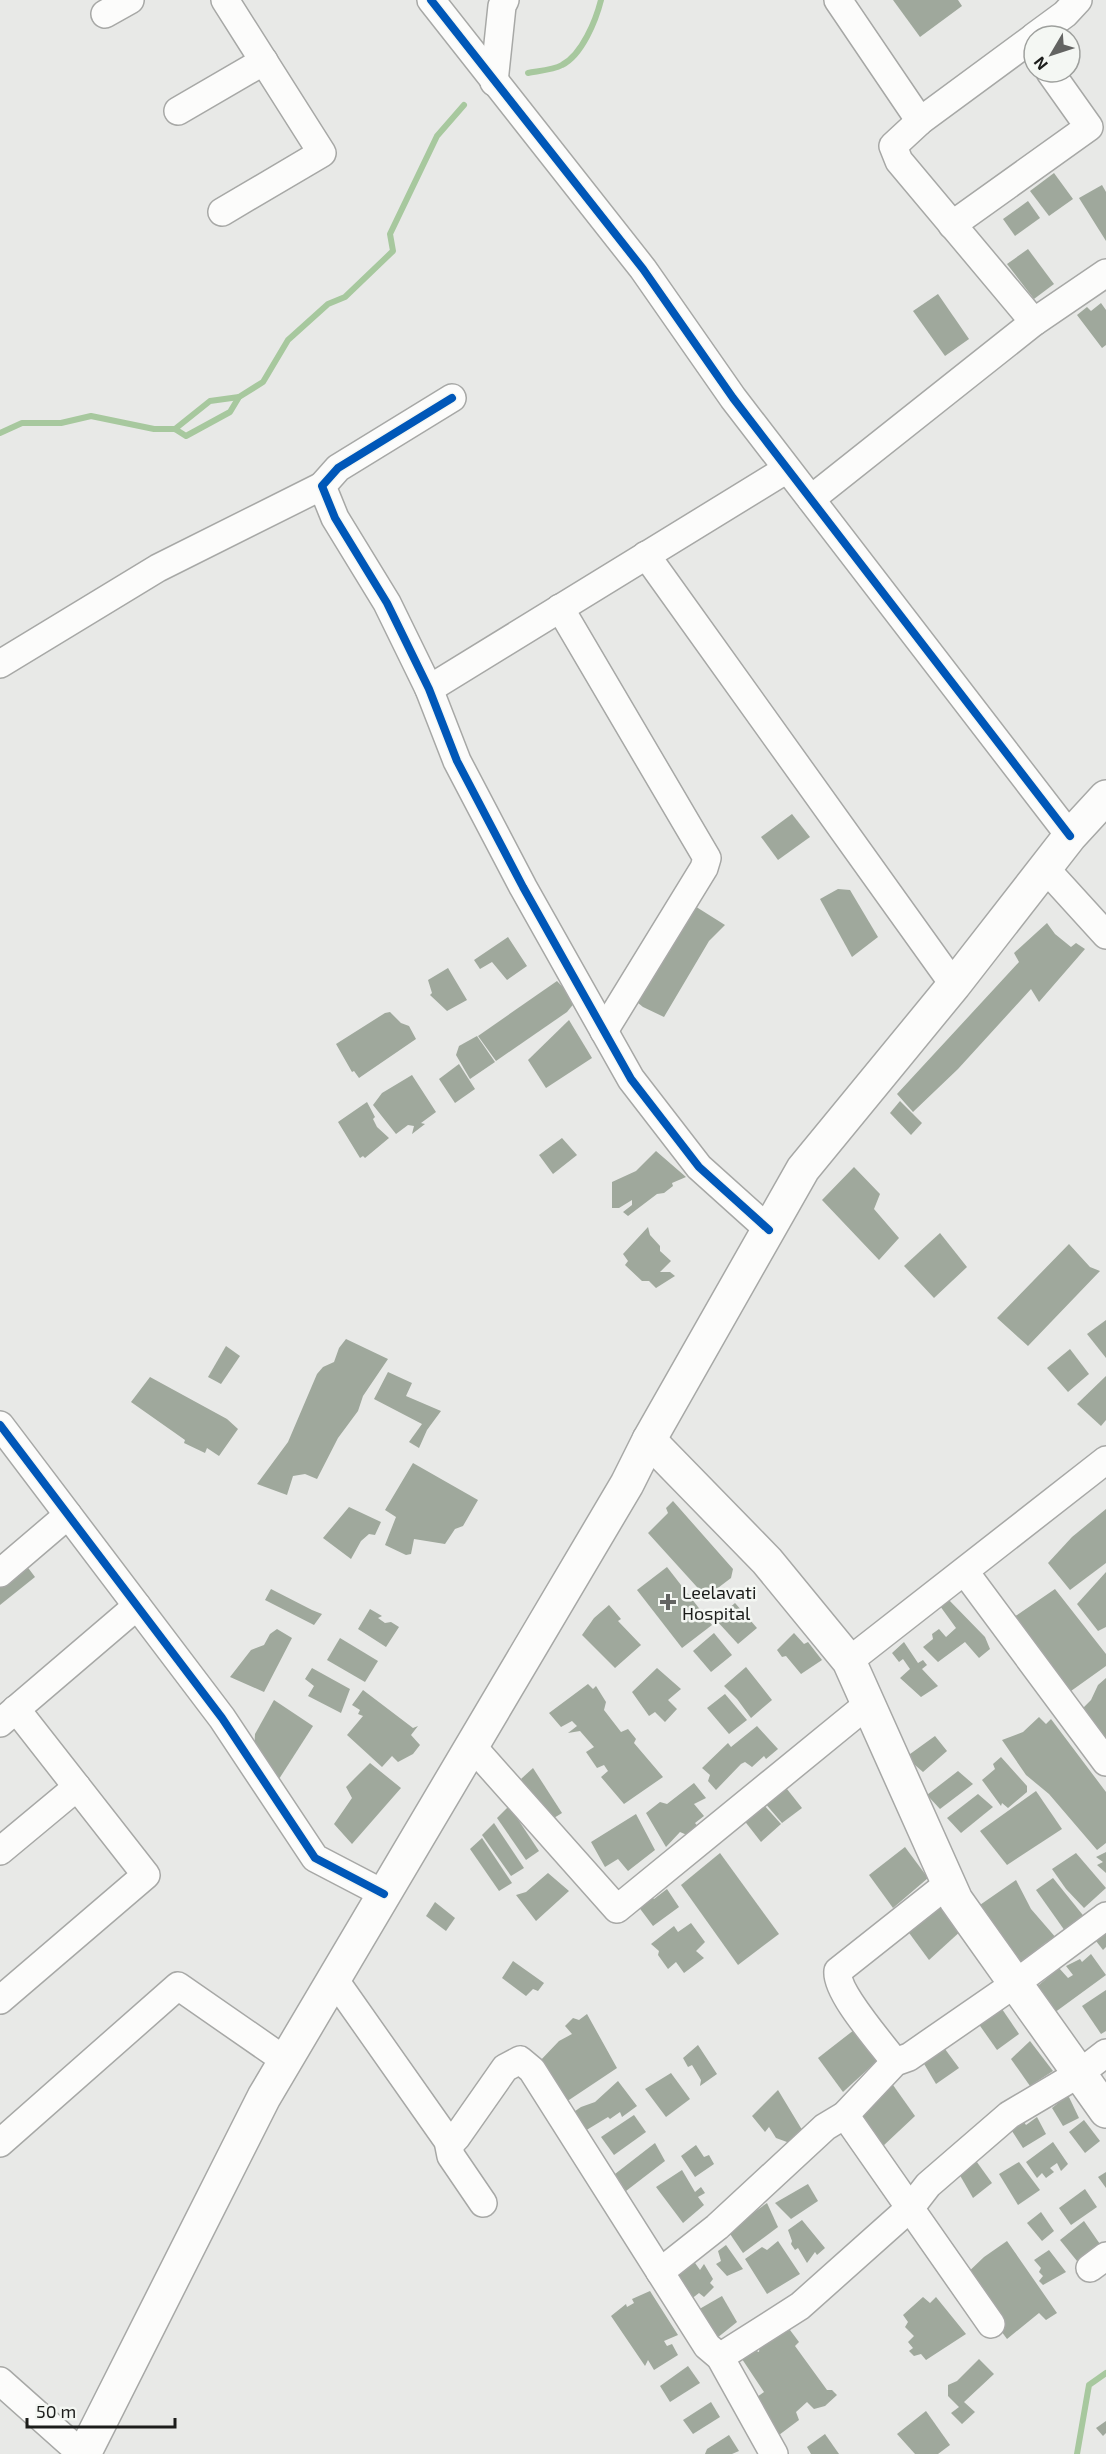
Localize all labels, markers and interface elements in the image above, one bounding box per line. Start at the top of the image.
north arrow [1022,24,1082,84]
text: N [1029,53,1051,74]
place label: Leelavati Hospital [682,1581,756,1624]
marker: Leelavati Hospital [659,1593,677,1611]
scale bar [27,2391,176,2429]
text: 50 m [36,2400,76,2422]

